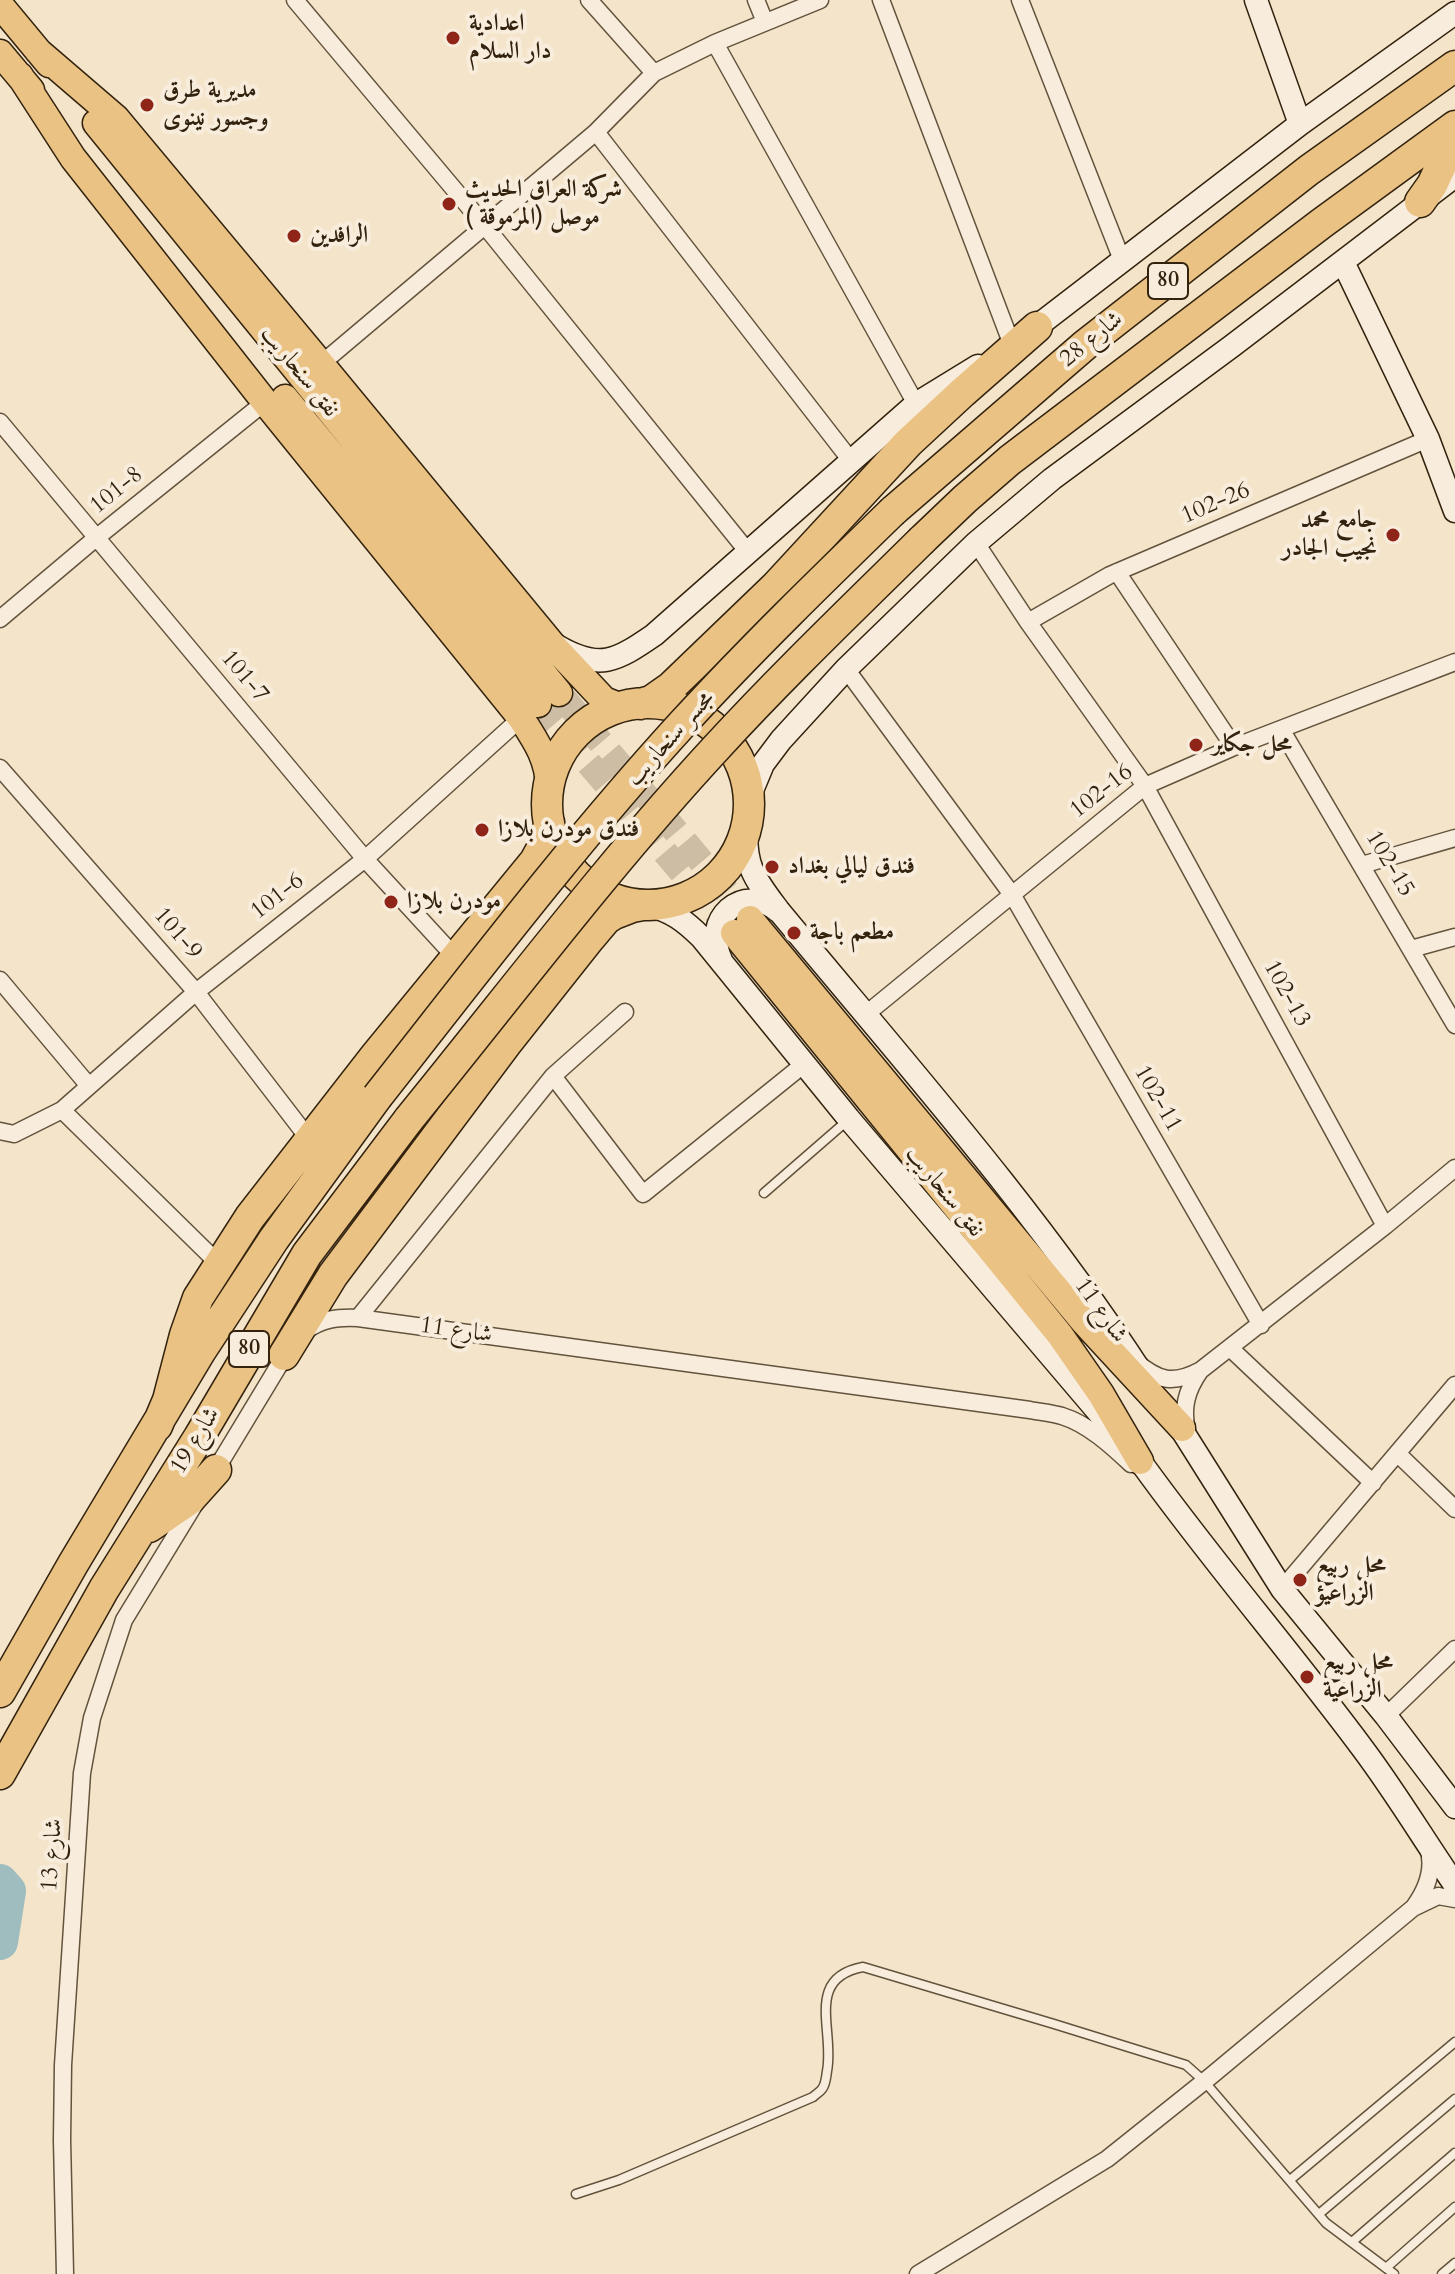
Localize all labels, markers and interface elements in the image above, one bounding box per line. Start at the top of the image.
place label: اعدادية دار السلام [469,10,552,66]
marker: اعدادية دار السلام [444,29,462,47]
place label: مديرية طرق وجسور نينوى [163,77,269,133]
marker: مديرية طرق وجسور نينوى [138,96,156,114]
place label: شركة العراق الحديث ( المرموقة) موصل [465,176,622,232]
marker: شركة العراق الحديث ( المرموقة) موصل [440,195,458,213]
place label: الرافدين [310,222,368,250]
marker: الرافدين [285,227,303,245]
road number: 80 [1148,263,1188,299]
street label: شارع 28 [1055,306,1129,374]
street label: نفق سنحاريب [253,320,345,424]
street label: 101-8 [85,461,149,521]
street label: 102-26 [1177,477,1255,531]
place label: جامع محمد نجيب الجادر [1282,507,1377,563]
marker: جامع محمد نجيب الجادر [1384,526,1402,544]
street label: 101-7 [214,645,274,709]
street label: مجسر سنحاريب [621,685,721,793]
place label: محل جكاير [1212,731,1292,759]
marker: محل جكاير [1187,736,1205,754]
street label: 102-16 [1065,758,1139,826]
place label: فندق مودرن بلازا [498,816,639,844]
marker: فندق مودرن بلازا [473,821,491,839]
street label: 102-15 [1358,826,1420,902]
place label: فندق ليالي بغداد [788,853,915,881]
marker: فندق ليالي بغداد [763,858,781,876]
street label: 101-6 [246,867,310,927]
place label: مودرن بلازا [407,888,501,916]
marker: مودرن بلازا [382,893,400,911]
street label: 101-9 [146,902,208,966]
place label: مطعم باجة [810,919,894,947]
marker: مطعم باجة [785,924,803,942]
street label: 102-13 [1256,955,1316,1033]
street label: 102-11 [1126,1061,1188,1137]
street label: نفق سنحاريب [898,1140,990,1244]
street label: شارع 11 [1067,1273,1133,1349]
street label: شارع 11 [418,1312,494,1350]
road number: 80 [229,1331,269,1367]
street label: شارع 19 [165,1402,227,1480]
place label: محل ربيع الزراعيؤ [1316,1552,1386,1608]
marker: محل ربيع الزراعيؤ [1291,1571,1309,1589]
place label: محل ربيع الزراعية [1323,1649,1393,1705]
marker: محل ربيع الزراعية [1298,1668,1316,1686]
street label: شارع 13 [36,1818,70,1892]

